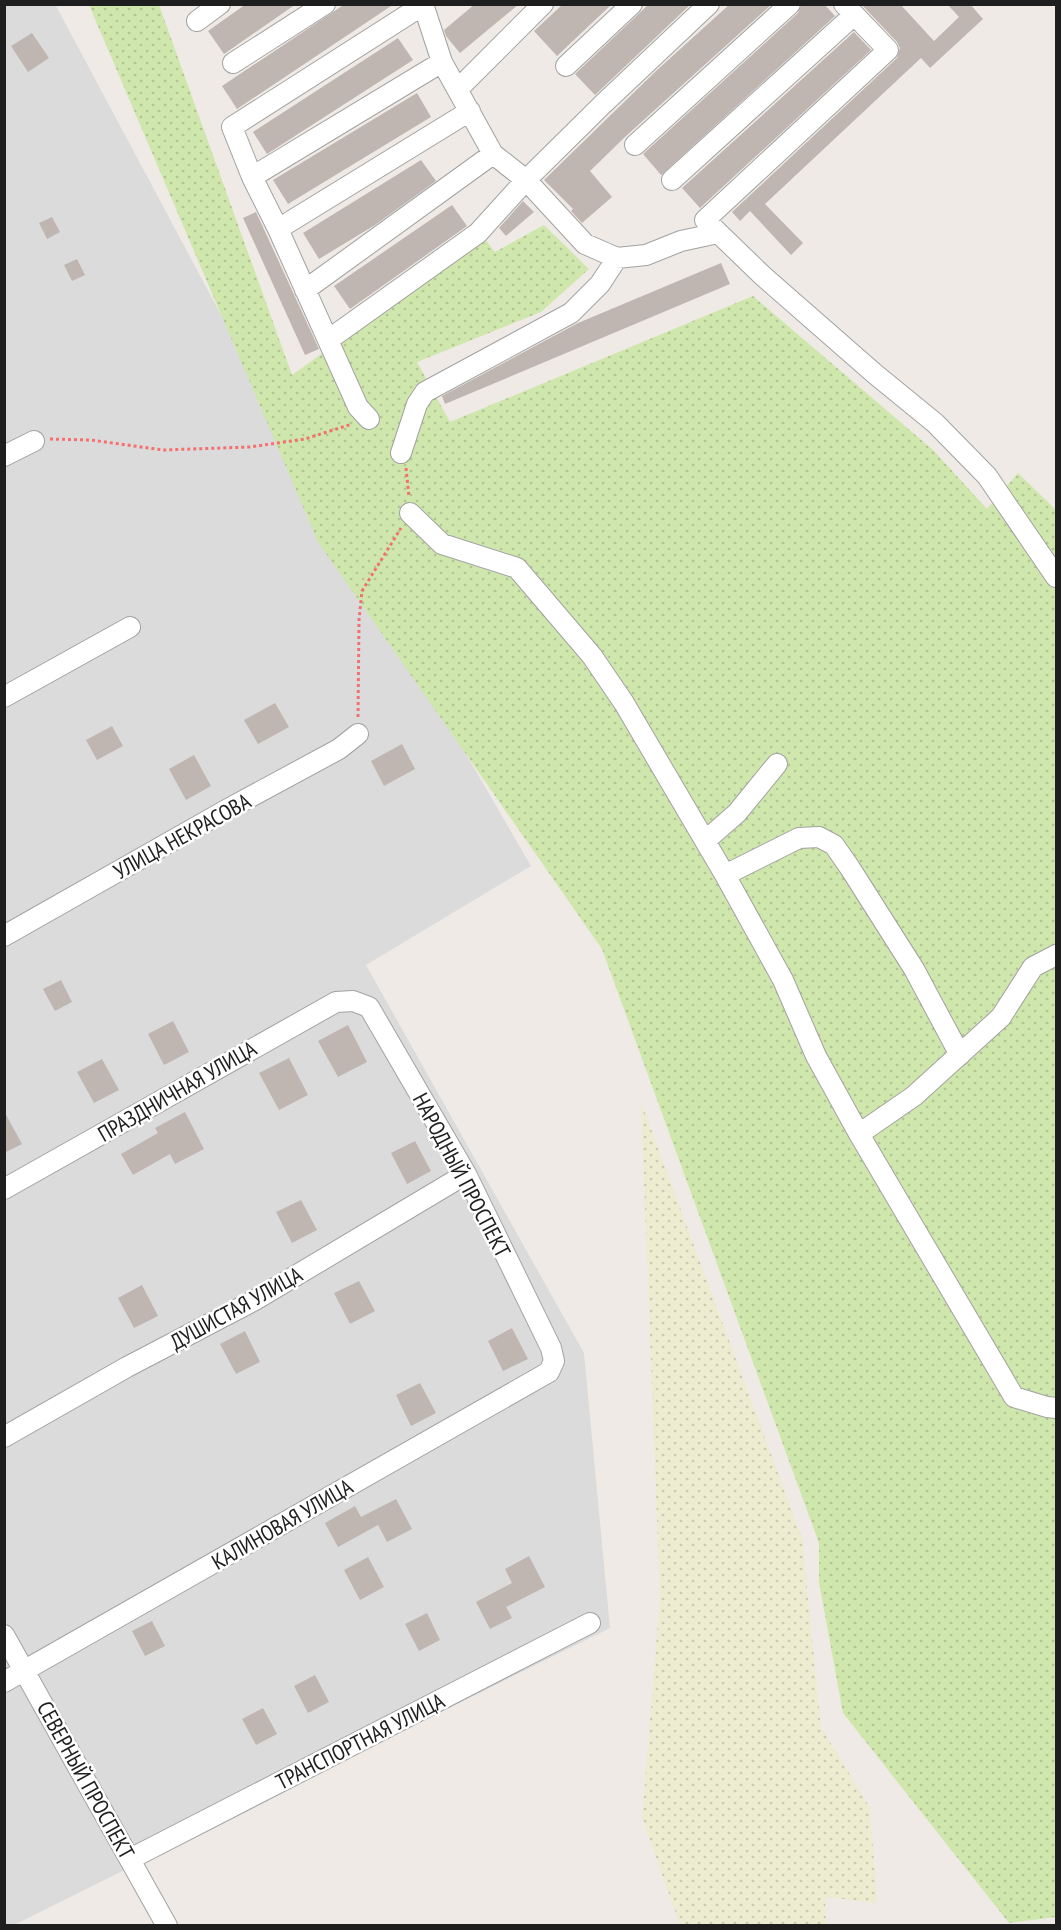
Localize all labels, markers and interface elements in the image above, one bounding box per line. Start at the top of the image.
street label: УЛИЦА НЕКРАСОВА [109,787,256,885]
street label: ПРАЗДНИЧНАЯ УЛИЦА [93,1034,262,1148]
street label: НАРОДНЫЙ ПРОСПЕКТ [407,1088,517,1262]
street label: ДУШИСТАЯ УЛИЦА [165,1260,307,1356]
street label: КАЛИНОВАЯ УЛИЦА [206,1472,358,1576]
street label: ТРАНСПОРТНАЯ УЛИЦА [271,1686,450,1796]
street label: СЕВЕРНЫЙ ПРОСПЕКТ [31,1696,141,1864]

